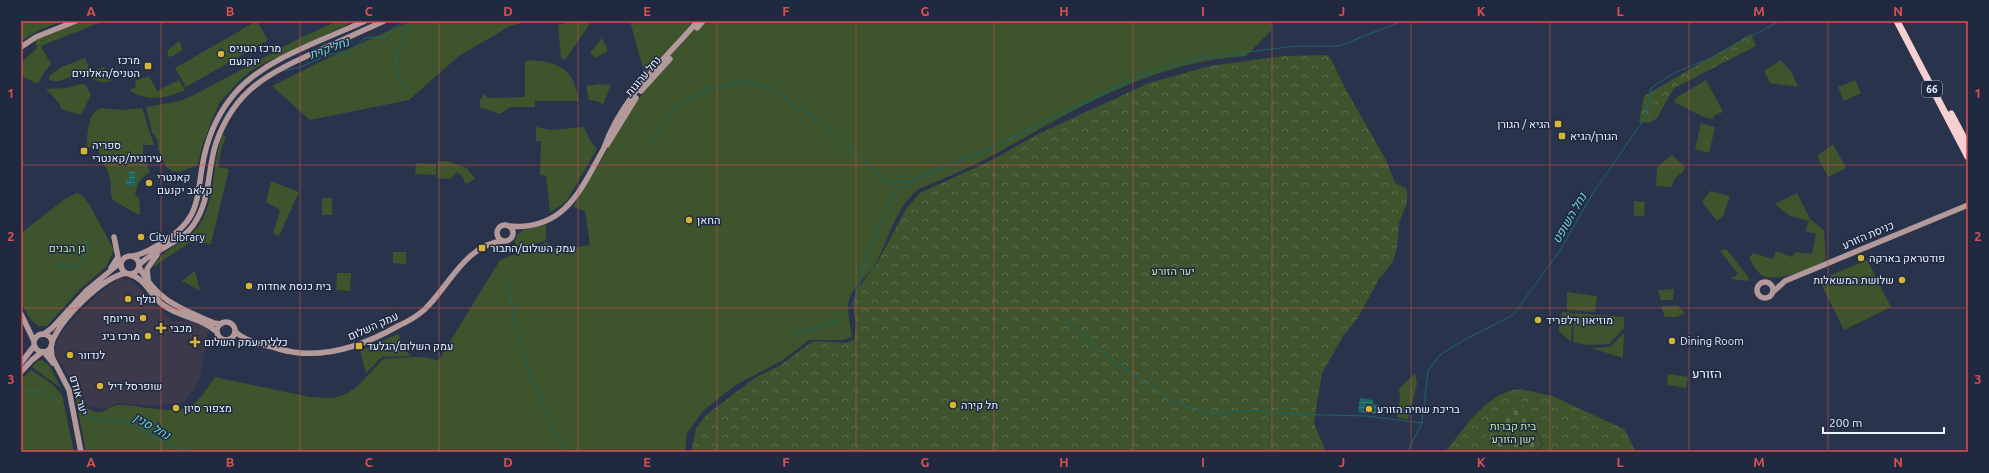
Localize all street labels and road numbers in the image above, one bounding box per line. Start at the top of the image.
street label: נחל ערוגות [623,54,663,98]
road number: 66 [1922,81,1942,97]
street label: כניסת הזורע [1840,219,1896,251]
street label: עמק השלום [346,310,400,342]
street label: יער אודם [68,374,90,416]

